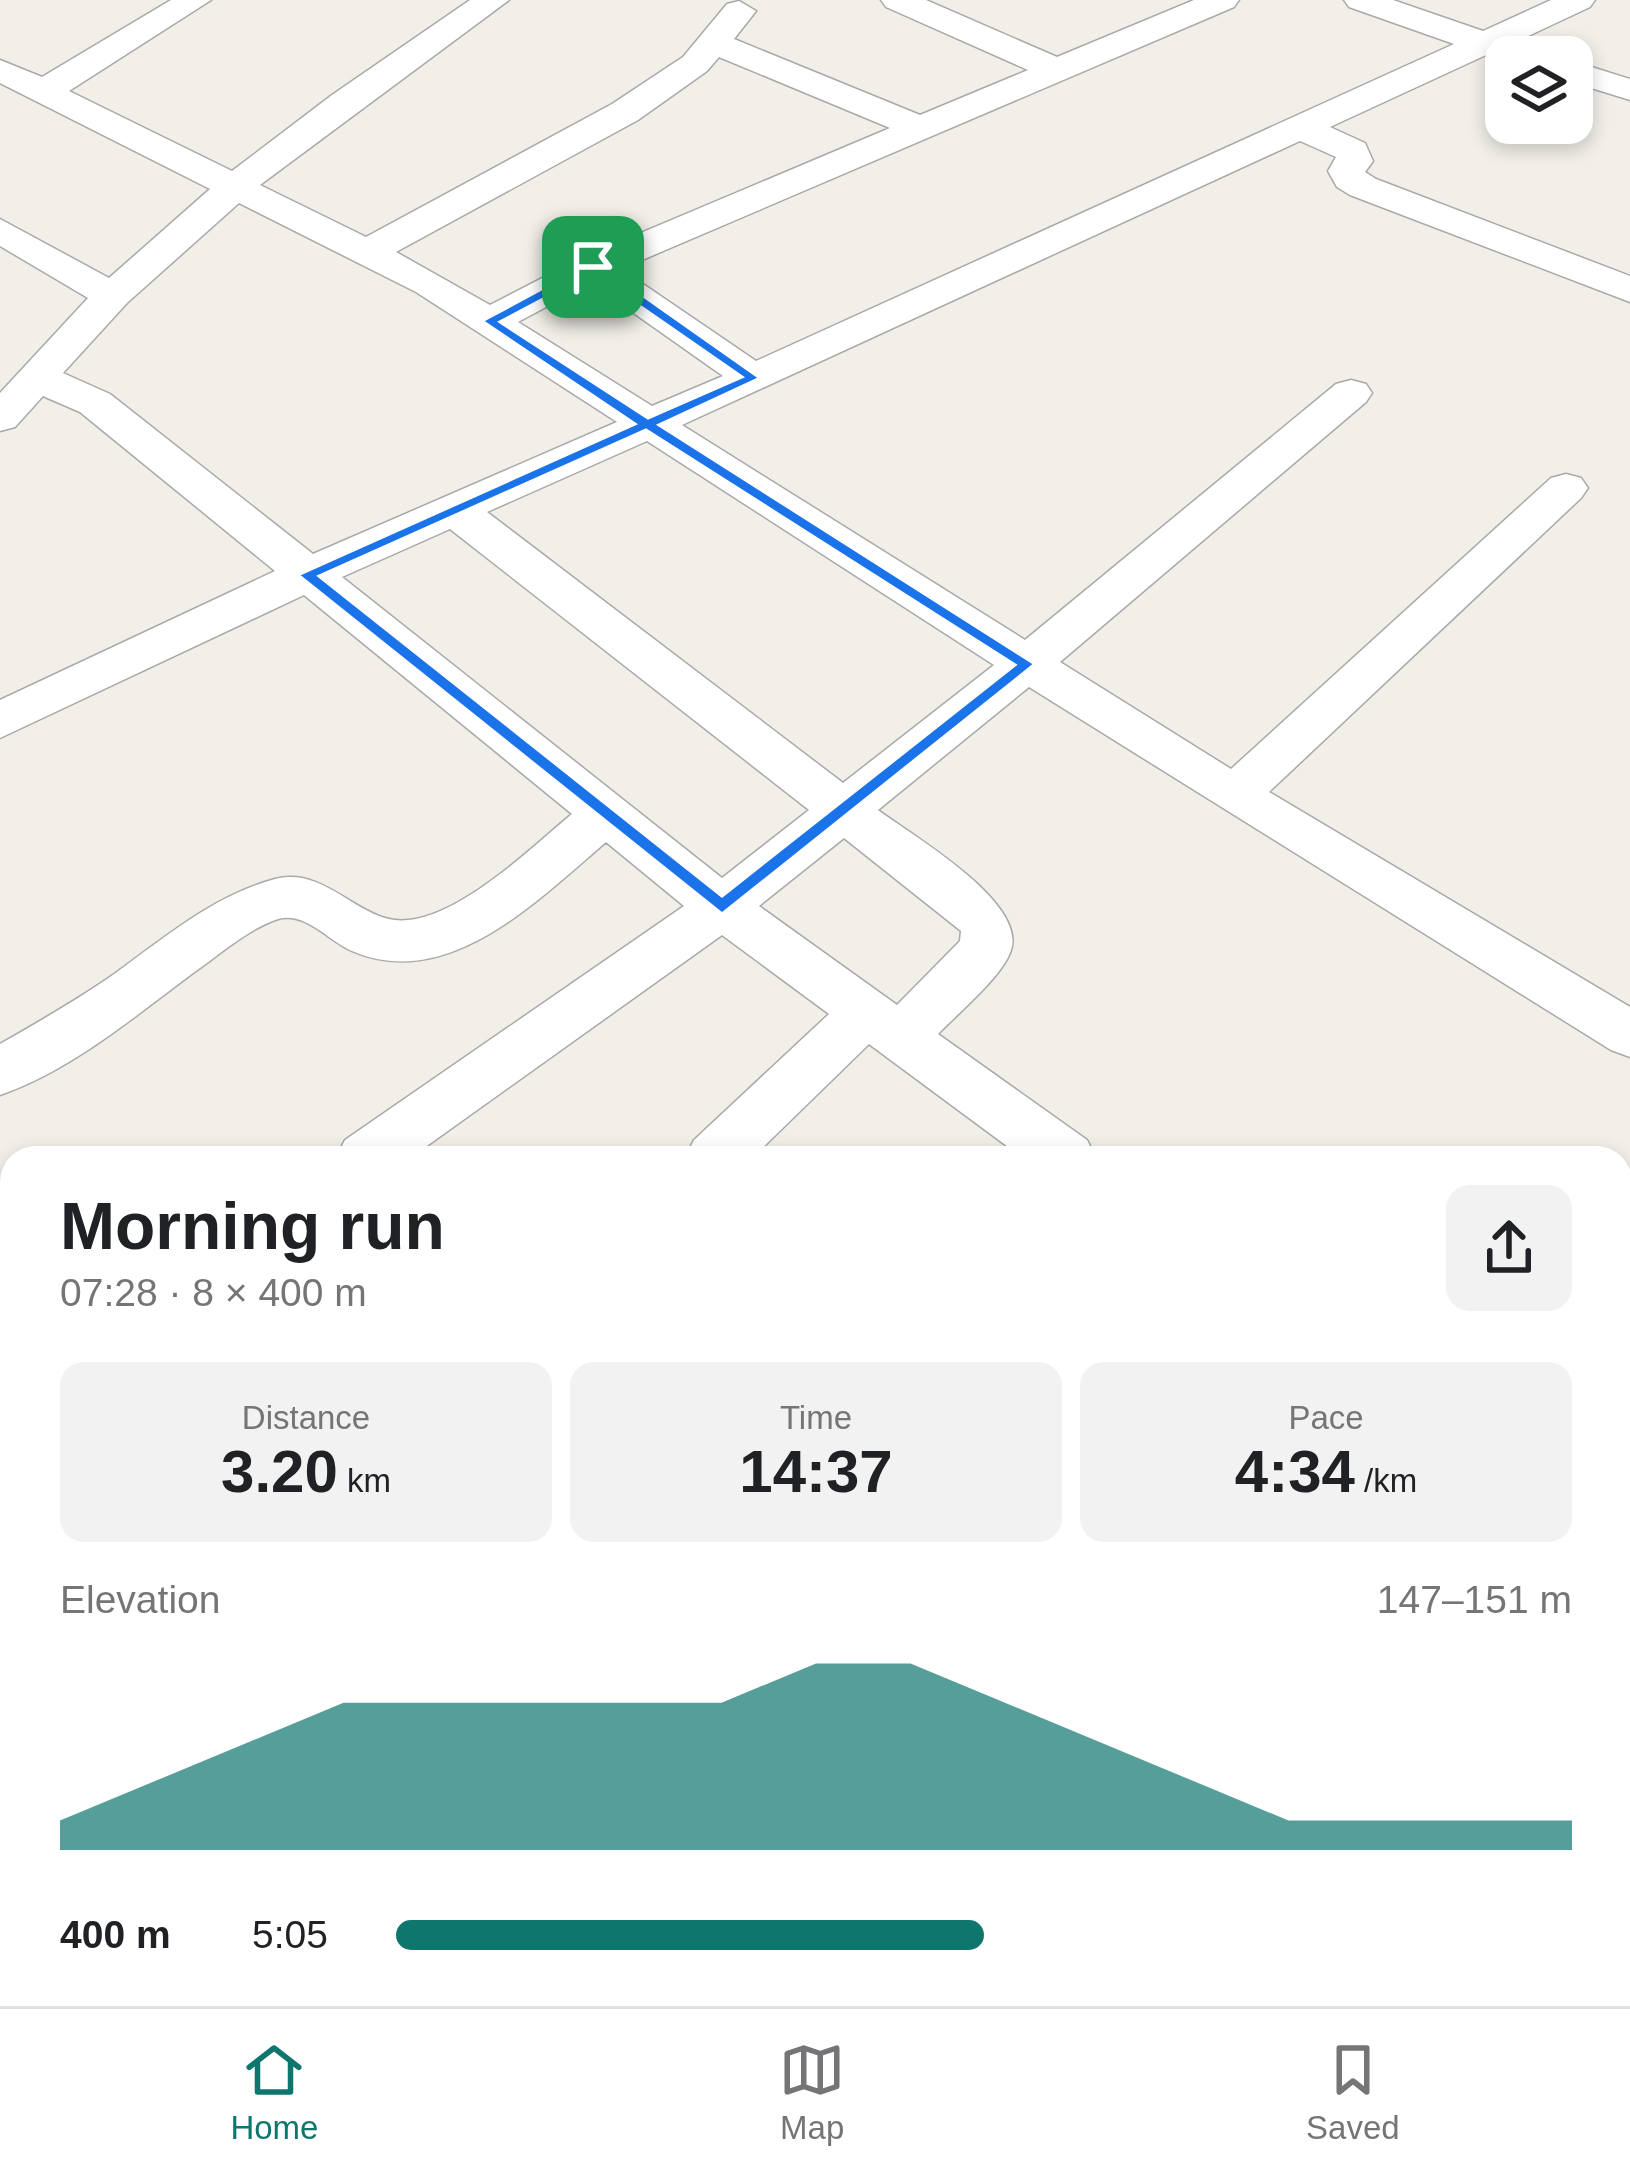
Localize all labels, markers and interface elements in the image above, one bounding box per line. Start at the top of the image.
map controls [1485,36,1593,144]
button: layers [1485,36,1593,144]
pin [542,216,644,318]
icon: arrive [560,234,626,300]
button: share [1446,1185,1572,1311]
text: Morning run [60,1189,445,1263]
text: 07:28 · 8 × 400 m [60,1271,367,1314]
text: Distance [242,1399,370,1436]
text: Time [780,1399,852,1436]
text: Pace [1288,1399,1364,1436]
text: 3.20 [221,1438,338,1505]
text: 14:37 [739,1438,893,1505]
text: 4:34 [1235,1438,1355,1505]
text: km [338,1462,391,1499]
text: /km [1355,1462,1417,1499]
text: Elevation [60,1578,220,1621]
text: 147–151 m [1377,1578,1572,1621]
text: 400 m [60,1913,171,1956]
text: 5:05 [252,1913,328,1956]
tab: Home [230,2037,318,2147]
tab: Map [779,2037,845,2147]
tab: Saved [1306,2037,1400,2147]

